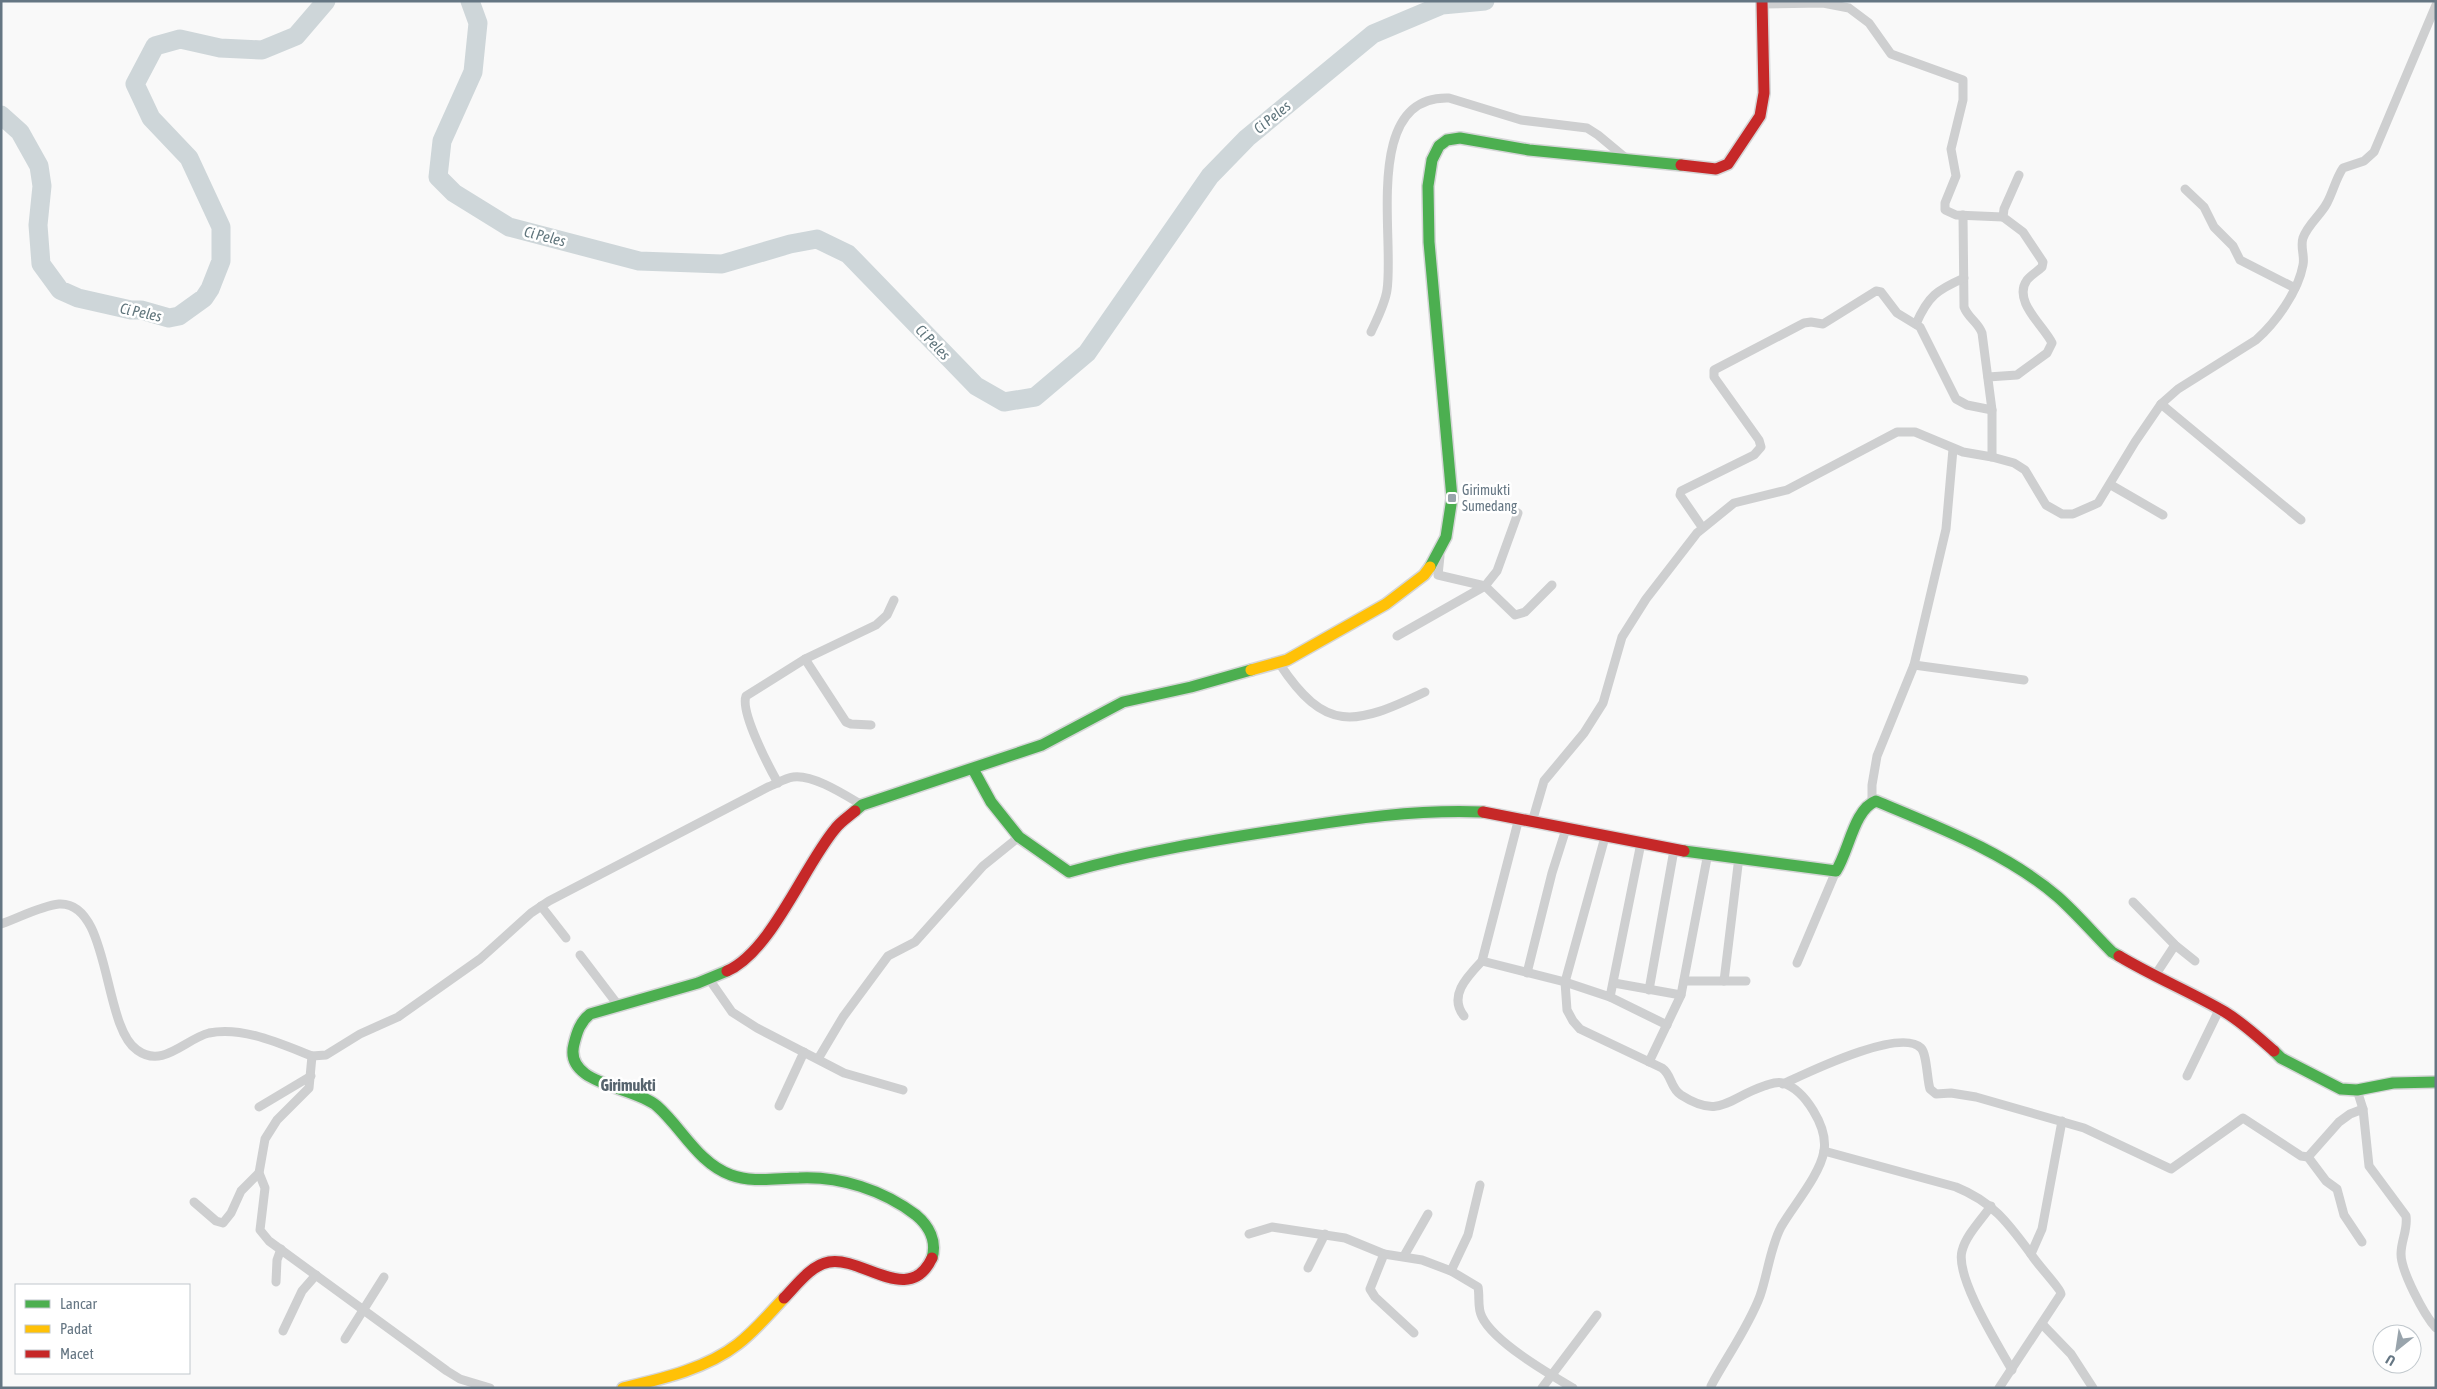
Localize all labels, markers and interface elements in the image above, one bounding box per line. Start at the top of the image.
water label: Ci Peles [1250,97,1294,137]
water label: Ci Peles [523,223,567,249]
water label: Ci Peles [119,299,163,325]
water label: Ci Peles [912,321,954,363]
place label: Girimukti Sumedang [1462,482,1517,514]
marker: Girimukti Sumedang [1446,492,1458,504]
district label: Girimukti [600,1076,656,1094]
legend [15,1284,190,1374]
text: Lancar [60,1295,98,1312]
text: Padat [60,1320,92,1337]
north arrow [2372,1324,2422,1374]
text: Macet [60,1345,94,1362]
text: U [2383,1351,2398,1369]

